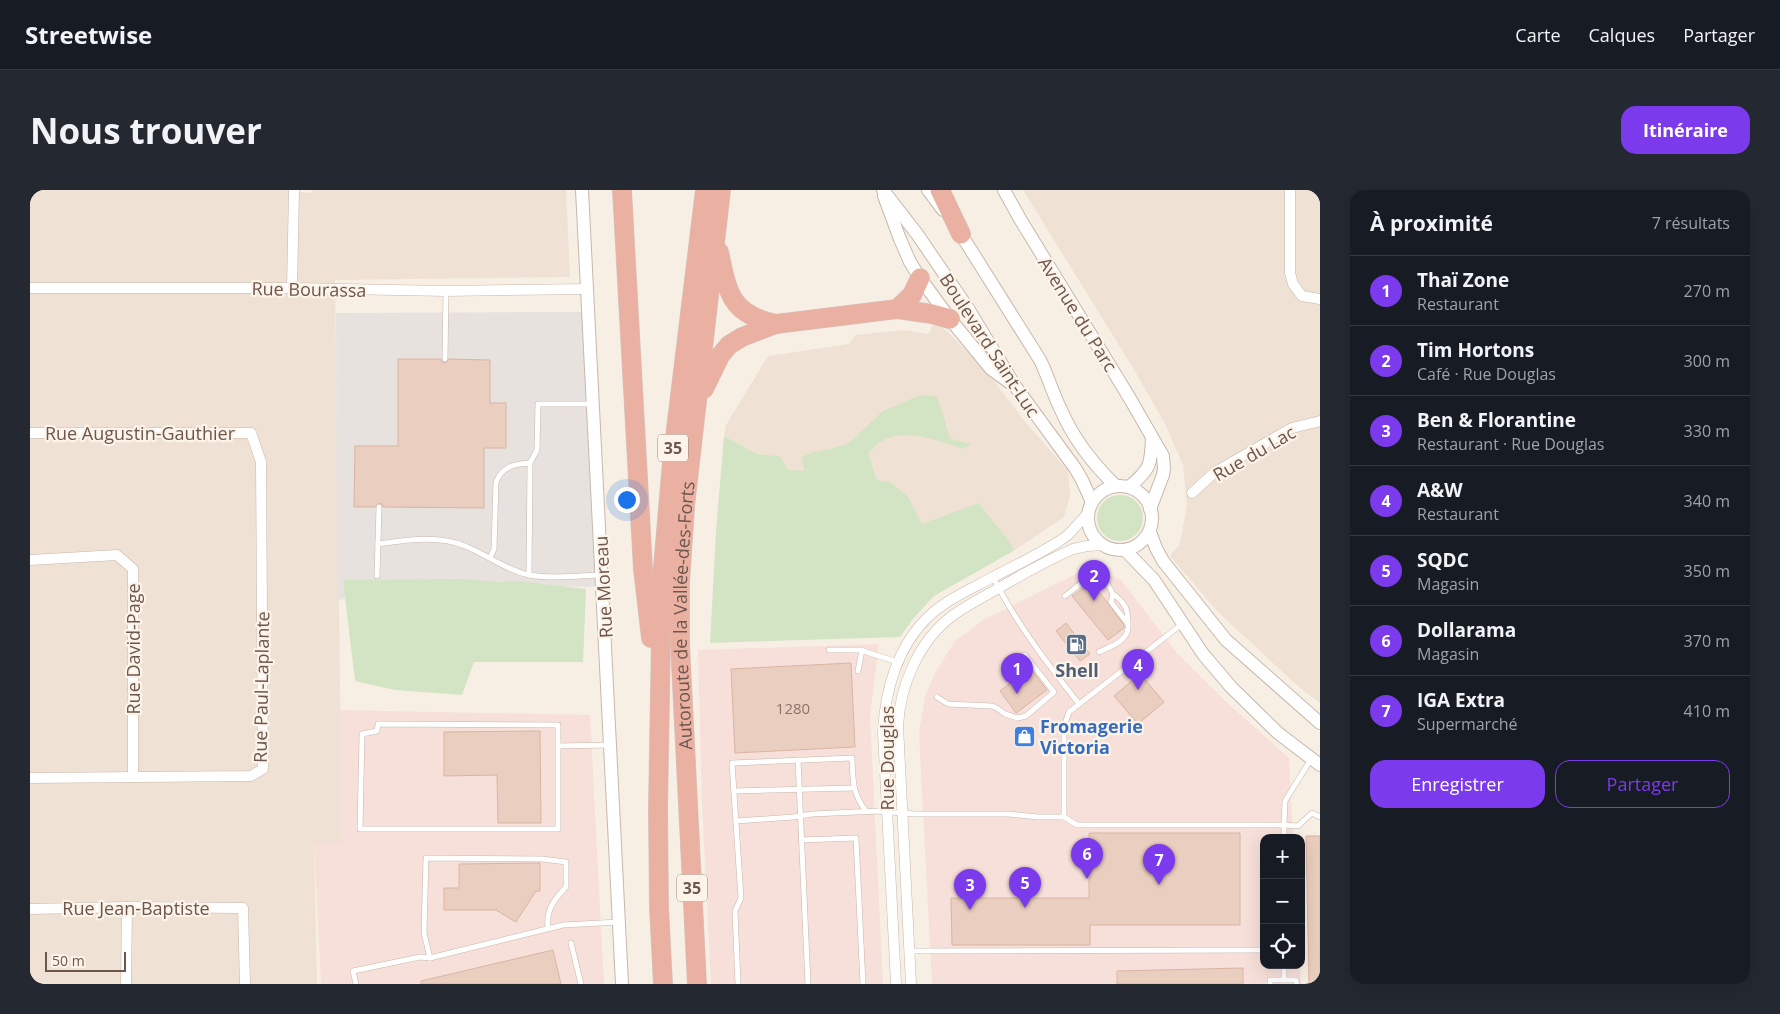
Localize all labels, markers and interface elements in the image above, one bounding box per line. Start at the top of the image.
text: Streetwise [25,18,152,51]
text: Carte [1515,23,1561,47]
text: Calques [1589,23,1655,47]
text: Partager [1683,23,1755,47]
button: Itinéraire [1621,106,1750,154]
text: Nous trouver [30,107,262,154]
text: À proximité [1370,209,1493,237]
text: 7 résultats [1652,212,1730,234]
street label: Avenue du Parc [1033,252,1123,376]
text: Thaï Zone [1417,267,1509,293]
street label: Boulevard Saint-Luc [934,268,1046,422]
street label: Rue Bourassa [251,276,367,302]
text: 1 [1381,280,1391,302]
text: 270 m [1684,280,1730,302]
text: Restaurant [1417,293,1499,315]
text: Tim Hortons [1417,337,1534,363]
text: 2 [1381,350,1391,372]
text: 300 m [1684,350,1730,372]
text: Café · Rue Douglas [1417,363,1556,385]
text: Ben & Florantine [1417,407,1576,433]
street label: Rue du Lac [1208,420,1300,486]
text: 3 [1381,420,1391,442]
text: 330 m [1684,420,1730,442]
street label: Rue Augustin-Gauthier [45,421,236,445]
text: Restaurant · Rue Douglas [1417,433,1604,455]
road number: 35 [658,434,688,462]
text: A&W [1417,477,1463,503]
street label: Autoroute de la Vallée-des-Forts [668,480,700,750]
your location [614,487,640,513]
text: 4 [1381,490,1391,512]
text: 340 m [1684,490,1730,512]
text: Restaurant [1417,503,1499,525]
street label: Rue Moreau [588,535,618,639]
text: SQDC [1417,547,1469,573]
pin: 2 [1078,560,1110,601]
text: 5 [1381,560,1391,582]
text: 350 m [1684,560,1730,582]
text: Magasin [1417,573,1479,595]
street label: Rue David-Page [121,583,145,715]
street label: Rue Paul-Laplante [248,611,274,763]
text: Dollarama [1417,617,1516,643]
text: 6 [1381,630,1391,652]
text: 370 m [1684,630,1730,652]
fuel station icon: Shell [1065,633,1089,657]
text: Magasin [1417,643,1479,665]
pin: 4 [1122,649,1154,690]
pin: 1 [1001,653,1033,694]
place label: Shell [1055,658,1099,682]
text: IGA Extra [1417,687,1505,713]
house number: 1280 [776,698,810,718]
text: 7 [1381,700,1391,722]
text: 410 m [1684,700,1730,722]
street label: Rue Douglas [875,706,899,810]
text: Supermarché [1417,713,1518,735]
place label: Fromagerie Victoria [1040,714,1143,759]
shop icon: Fromagerie Victoria [1012,724,1036,748]
button: Enregistrer [1370,760,1545,808]
button: Partager [1555,760,1730,808]
map controls [1260,834,1305,969]
button: + [1260,834,1305,879]
pin: 6 [1071,838,1103,879]
pin: 7 [1143,844,1175,885]
pin: 5 [1009,867,1041,908]
pin: 3 [954,869,986,910]
road number: 35 [677,874,707,901]
button: − [1260,879,1305,924]
street label: Rue Jean-Baptiste [62,896,210,920]
button: locate [1260,924,1305,969]
scale bar [45,949,126,972]
text: 50 m [52,951,85,970]

